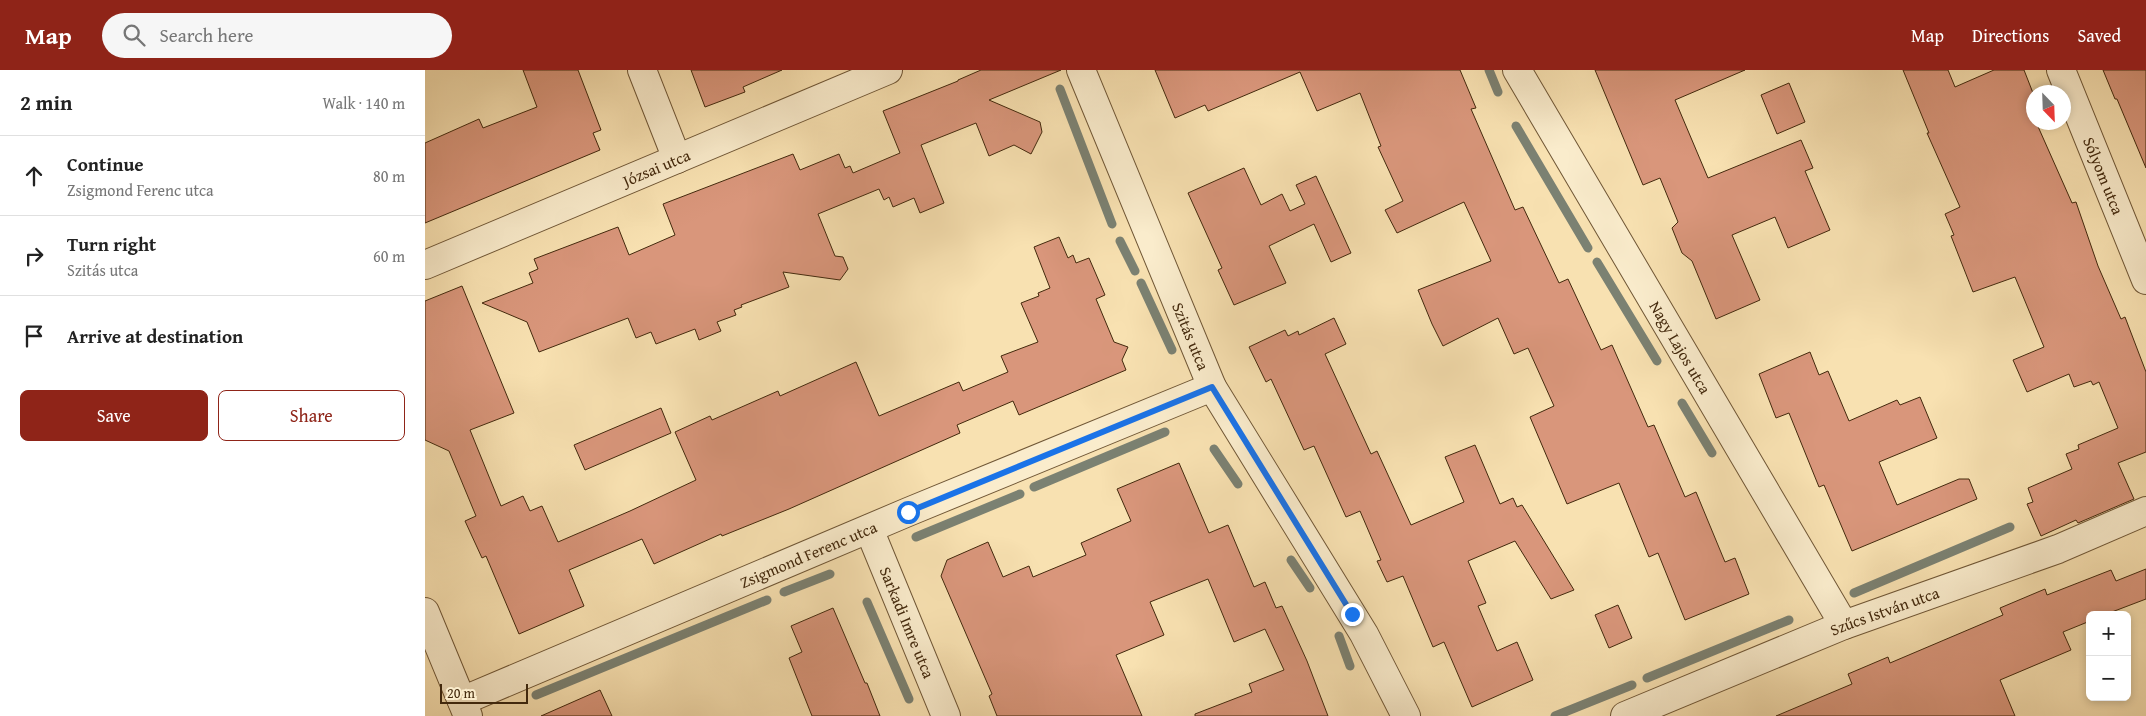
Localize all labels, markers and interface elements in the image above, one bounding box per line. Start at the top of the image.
search box [102,13,452,58]
text: Map [25,18,72,53]
icon: search [120,21,148,49]
text: Search here [160,21,253,49]
text: Map [1911,22,1944,49]
text: Directions [1972,22,2049,49]
text: Saved [2077,22,2121,49]
north arrow [2026,85,2071,130]
text: 2 min [20,87,72,118]
text: Walk · 140 m [322,91,405,115]
street label: Sólyom utca [2077,133,2130,219]
street label: Józsai utca [617,143,694,193]
text: Continue [67,150,144,178]
icon: ahead [20,162,48,190]
text: 80 m [373,164,405,188]
text: Zsigmond Ferenc utca [67,178,214,202]
text: Turn right [67,230,156,258]
icon: right [20,242,48,270]
text: 60 m [373,244,405,268]
text: Szitás utca [67,258,138,282]
street label: Nagy Lajos utca [1644,296,1717,399]
street label: Szitás utca [1166,299,1216,374]
icon: arrive [20,322,48,350]
text: Arrive at destination [67,322,243,350]
button: Save [20,390,208,441]
button: Share [218,390,405,441]
route start [897,501,920,524]
street label: Zsigmond Ferenc utca [736,514,881,594]
street label: Sarkadi Imre utca [874,563,941,682]
street label: Szűcs István utca [1826,580,1943,642]
route end [1341,603,1364,626]
map controls [2086,611,2131,701]
button: + [2086,611,2131,656]
button: − [2086,656,2131,701]
scale bar [440,681,527,704]
text: 20 m [447,683,475,703]

